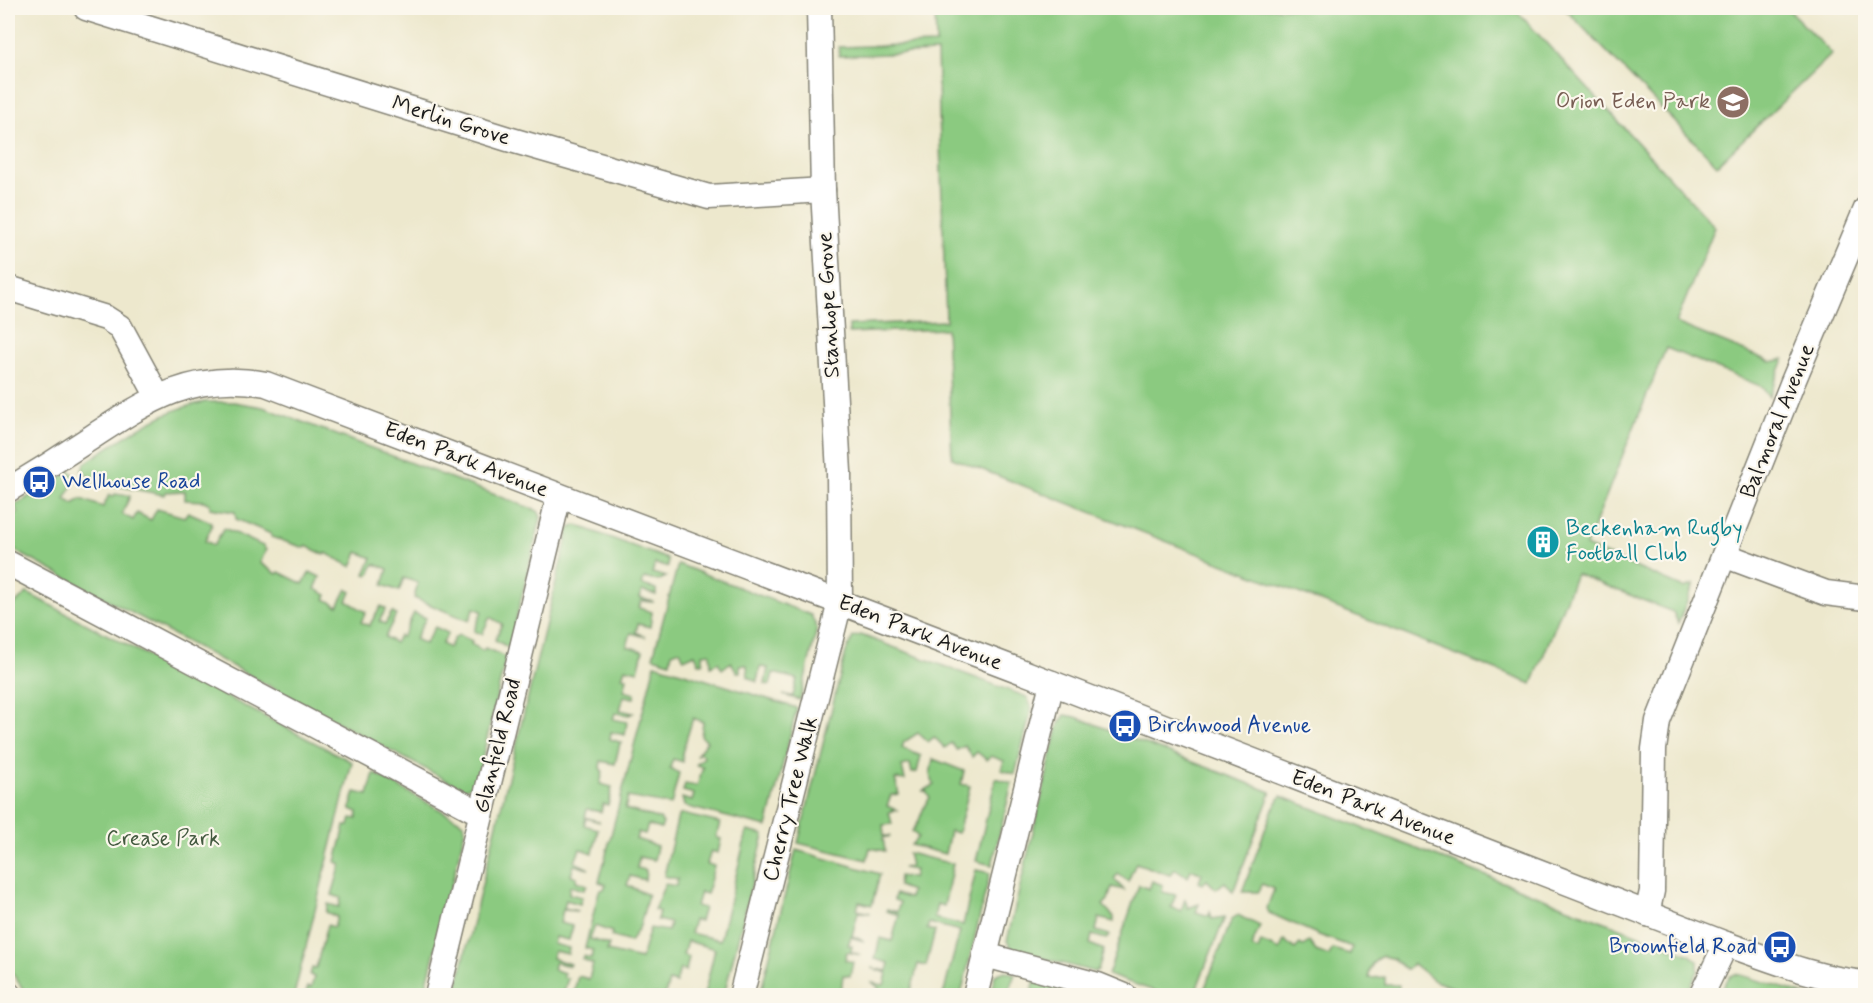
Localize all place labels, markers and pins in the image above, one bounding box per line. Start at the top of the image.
school or university icon: Orion Eden Park [1715,84,1751,120]
place label: Orion Eden Park [1556,88,1710,116]
bus stop icon: Wellhouse Road [21,464,57,500]
place label: Wellhouse Road [62,468,200,496]
place label: Beckenham Rugby Football Club [1566,515,1743,568]
building icon: Beckenham Rugby Football Club [1525,524,1561,560]
bus stop icon: Birchwood Avenue [1107,708,1143,744]
place label: Birchwood Avenue [1148,712,1311,740]
bus stop icon: Broomfield Road [1762,929,1798,965]
place label: Broomfield Road [1609,933,1757,961]

